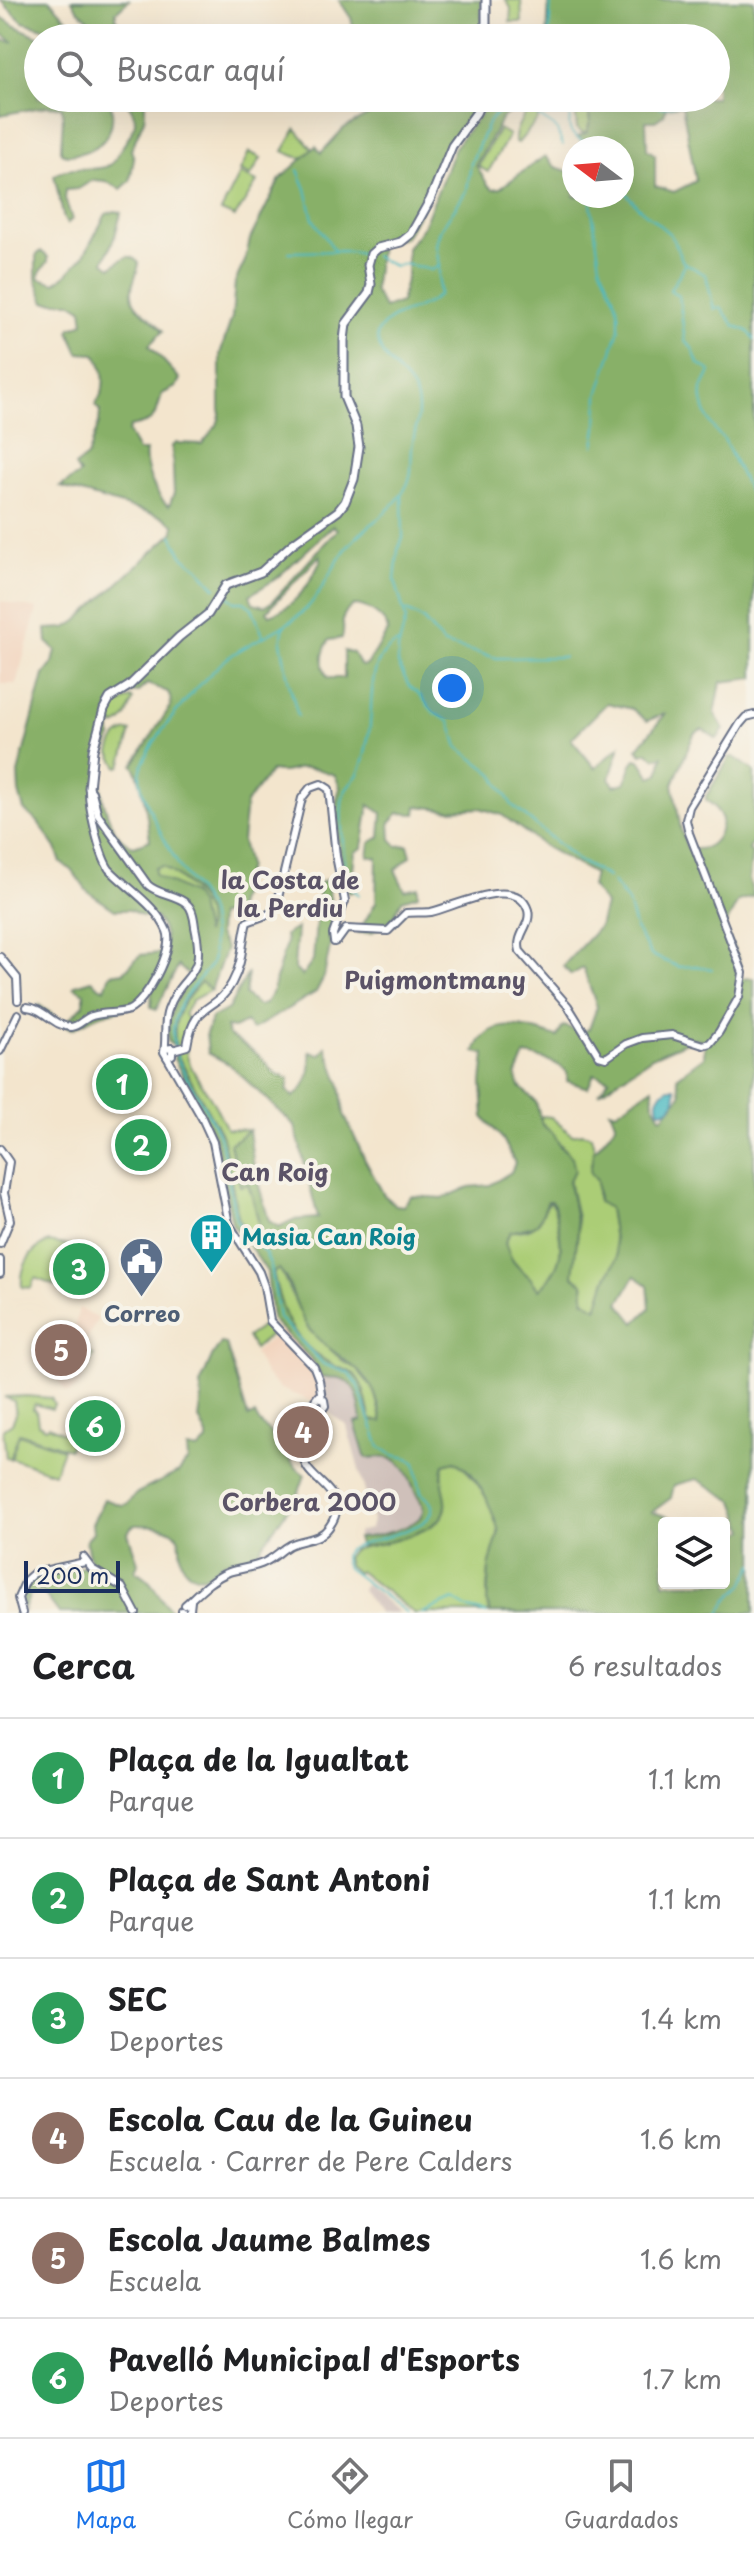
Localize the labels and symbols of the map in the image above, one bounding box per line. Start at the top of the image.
north arrow [562,136,634,208]
your location [432,668,472,708]
district label: la Costa de la Perdiu [221,861,359,925]
district label: Puigmontmany [344,961,526,997]
pin: 1 [96,1054,148,1114]
pin: 2 [115,1115,167,1175]
district label: Can Roig [221,1153,329,1189]
building icon: Masia Can Roig [187,1211,235,1274]
place label: Masia Can Roig [242,1219,416,1252]
public building icon: Correo [118,1235,166,1298]
pin: 3 [53,1239,105,1299]
place label: Correo [104,1296,180,1329]
pin: 5 [35,1320,87,1380]
pin: 6 [69,1396,121,1456]
pin: 4 [277,1402,329,1462]
district label: Corbera 2000 [222,1483,396,1519]
scale bar [24,1557,120,1593]

